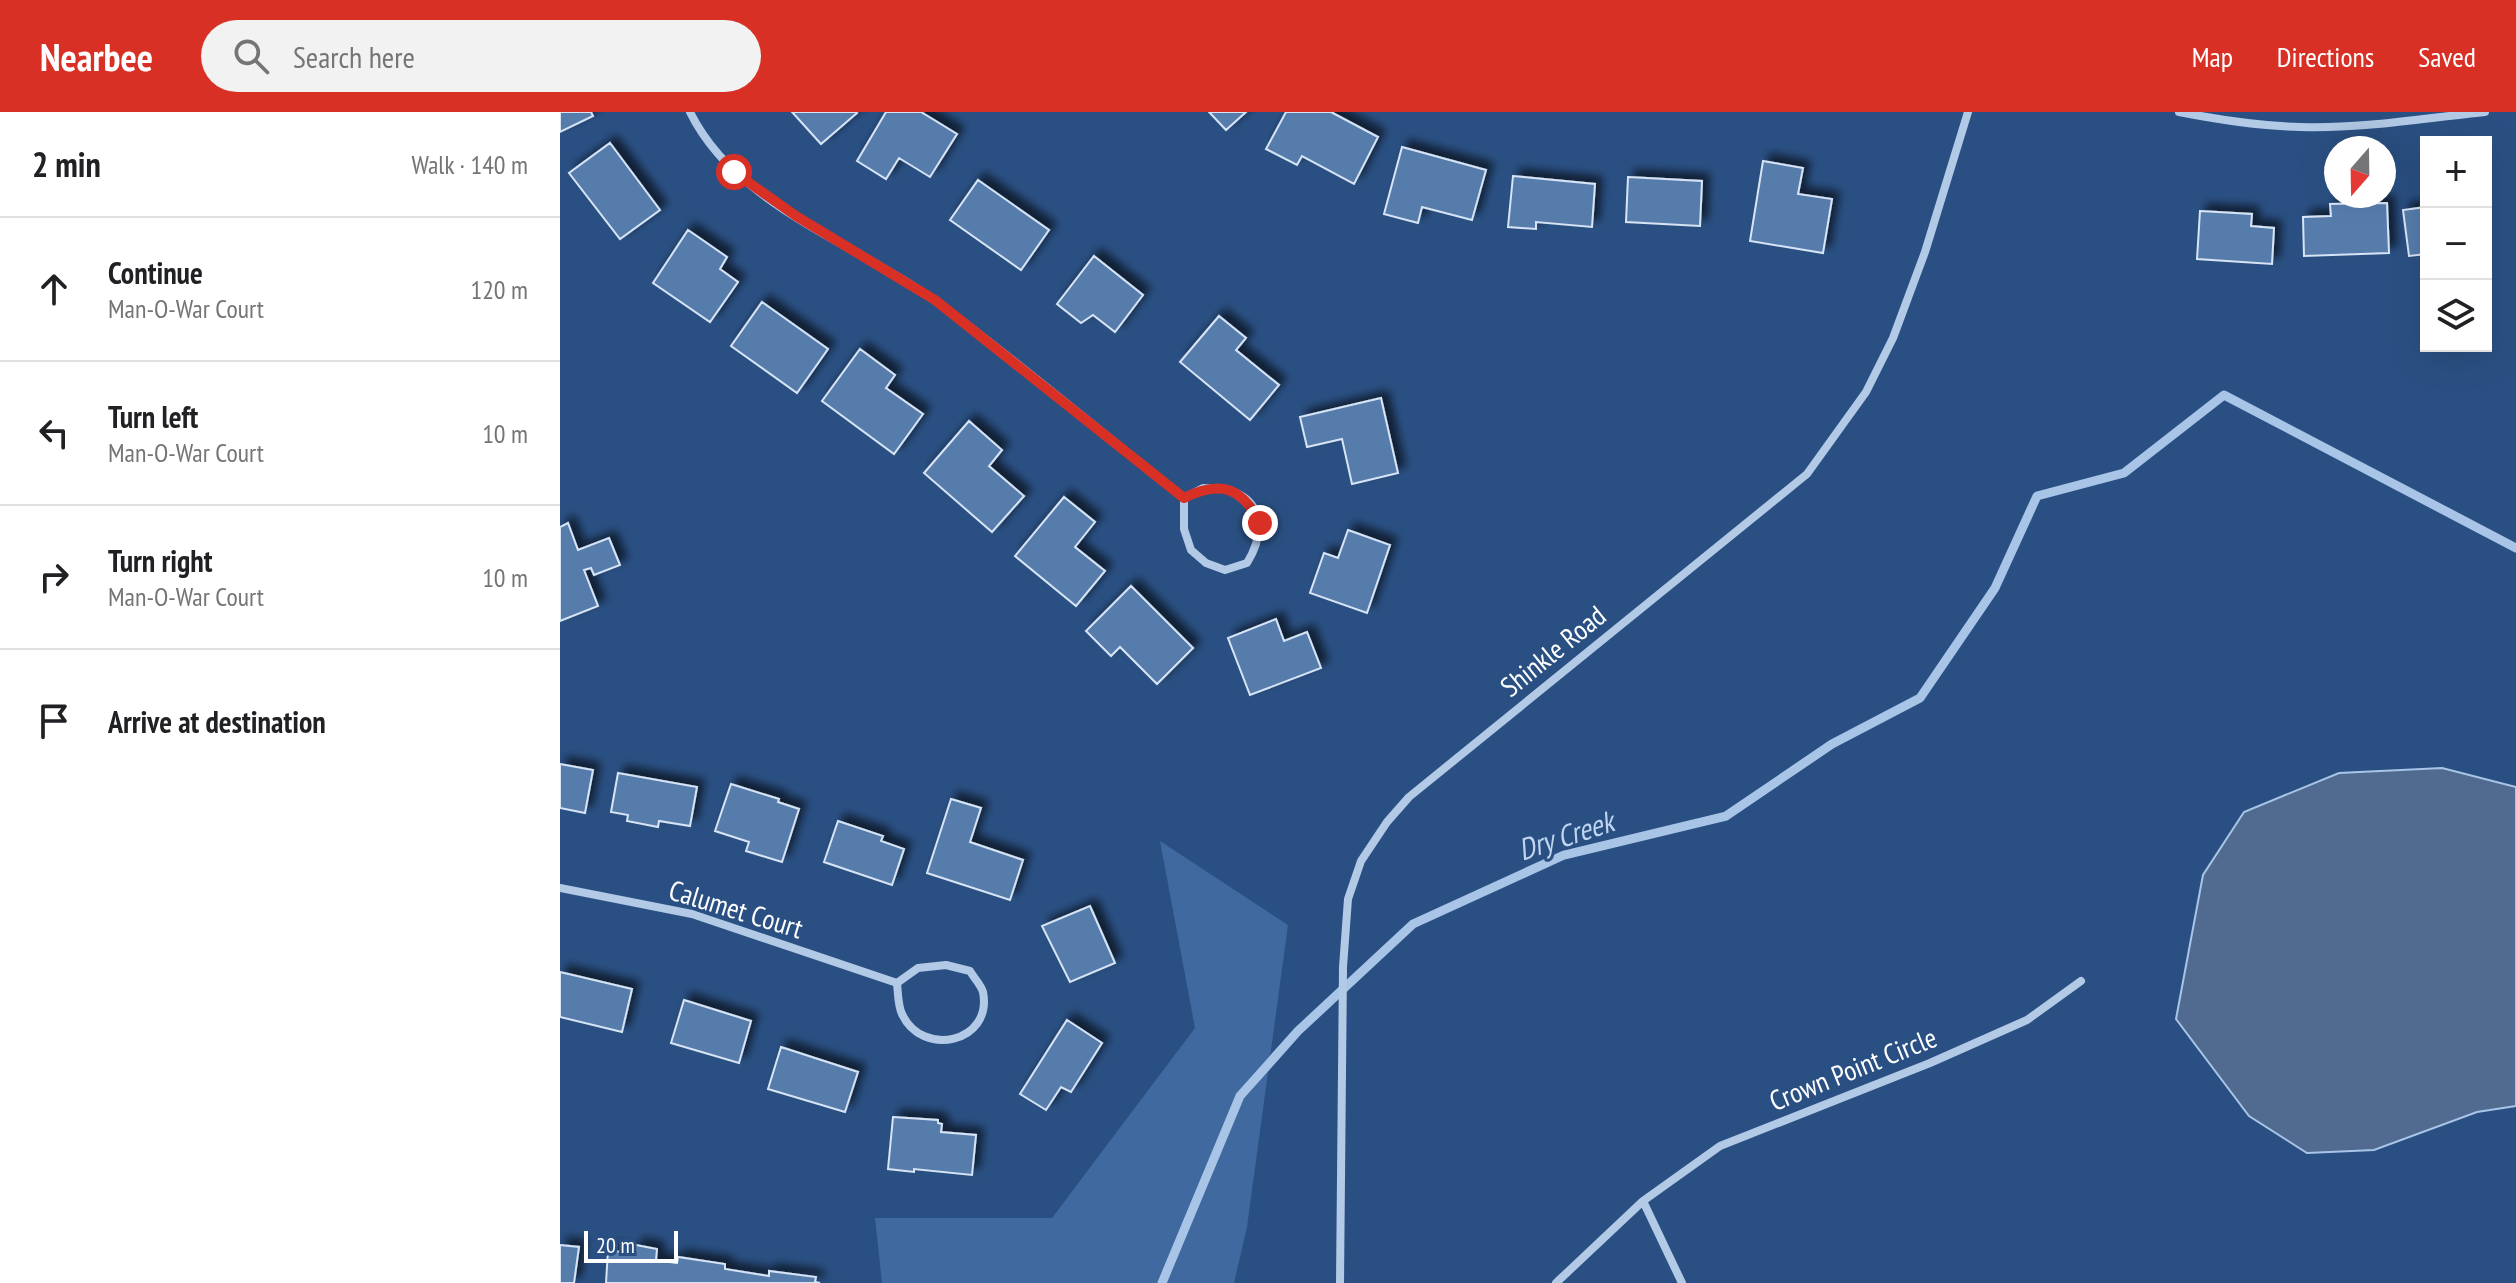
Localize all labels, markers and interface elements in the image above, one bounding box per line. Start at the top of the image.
search box [201,20,761,92]
text: Nearbee [40,32,153,81]
icon: search [229,34,273,78]
text: Search here [293,37,415,76]
text: Map [2192,38,2233,75]
text: Directions [2277,38,2374,75]
text: Saved [2418,38,2476,75]
north arrow [2324,136,2396,208]
map controls [2420,136,2492,352]
button: + [2420,136,2492,208]
text: 2 min [32,142,101,186]
text: Walk · 140 m [411,148,528,181]
route start [716,154,752,190]
button: − [2420,208,2492,280]
text: Continue [108,253,203,292]
icon: ahead [32,267,76,311]
text: 120 m [470,273,528,306]
button: layers [2420,280,2492,352]
text: Man-O-War Court [108,292,264,325]
text: Turn left [108,397,198,436]
icon: left [32,411,76,455]
text: 10 m [482,417,528,450]
text: Man-O-War Court [108,436,264,469]
route end [1242,505,1278,541]
text: Turn right [108,541,212,580]
icon: right [32,555,76,599]
text: 10 m [482,561,528,594]
text: Man-O-War Court [108,580,264,613]
street label: Shinkle Road [1492,597,1613,704]
icon: arrive [32,699,76,743]
text: Arrive at destination [108,702,326,741]
water label: Dry Creek [1513,800,1622,868]
street label: Calumet Court [665,871,808,946]
street label: Crown Point Circle [1764,1018,1942,1119]
scale bar [584,1227,678,1263]
text: 20 m [596,1231,635,1259]

